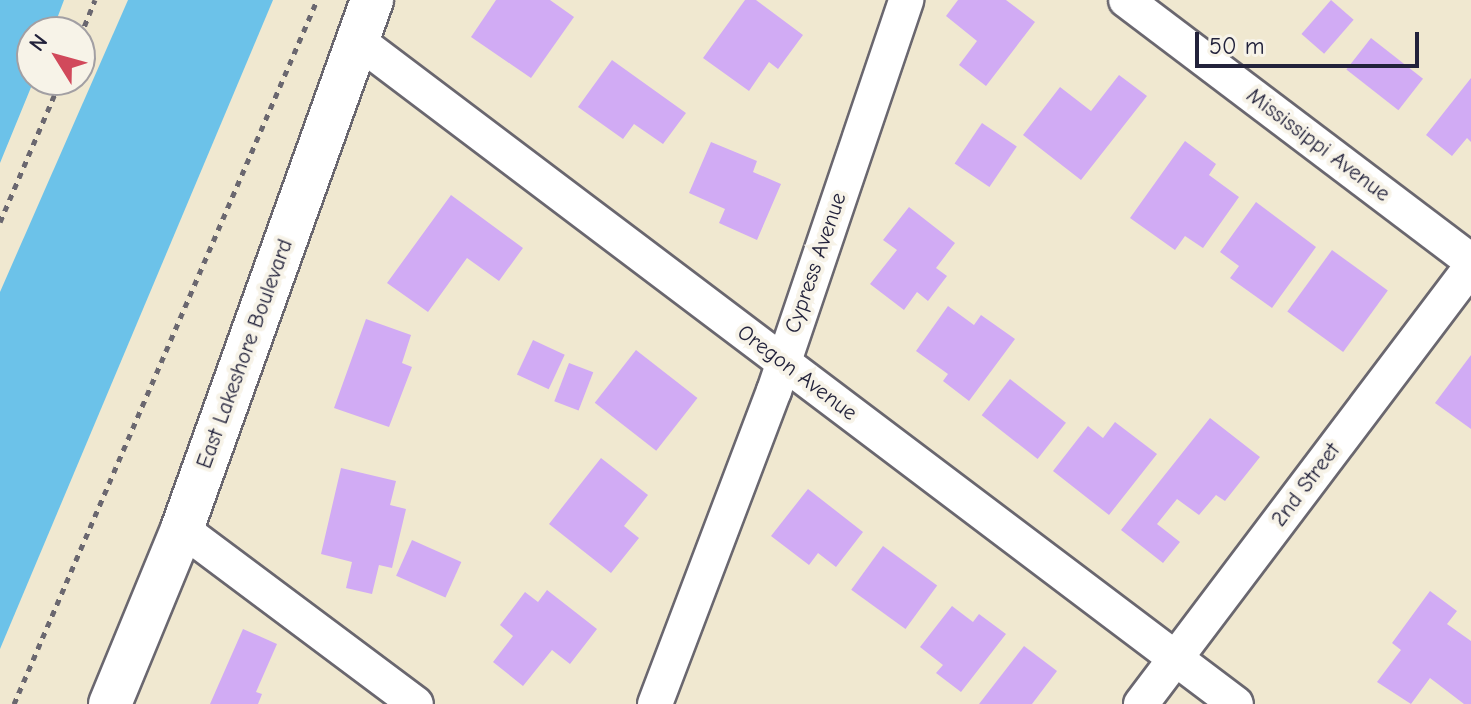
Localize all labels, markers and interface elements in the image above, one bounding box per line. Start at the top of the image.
north arrow [16,16,96,96]
scale bar [1199,16,1423,66]
text: N [24,29,53,56]
text: 50 m [1209,32,1265,60]
street label: Mississippi Avenue [1241,82,1395,208]
street label: Cypress Avenue [780,189,852,337]
street label: East Lakeshore Boulevard [191,236,299,472]
street label: Oregon Avenue [732,319,862,427]
street label: 2nd Street [1266,438,1346,532]

